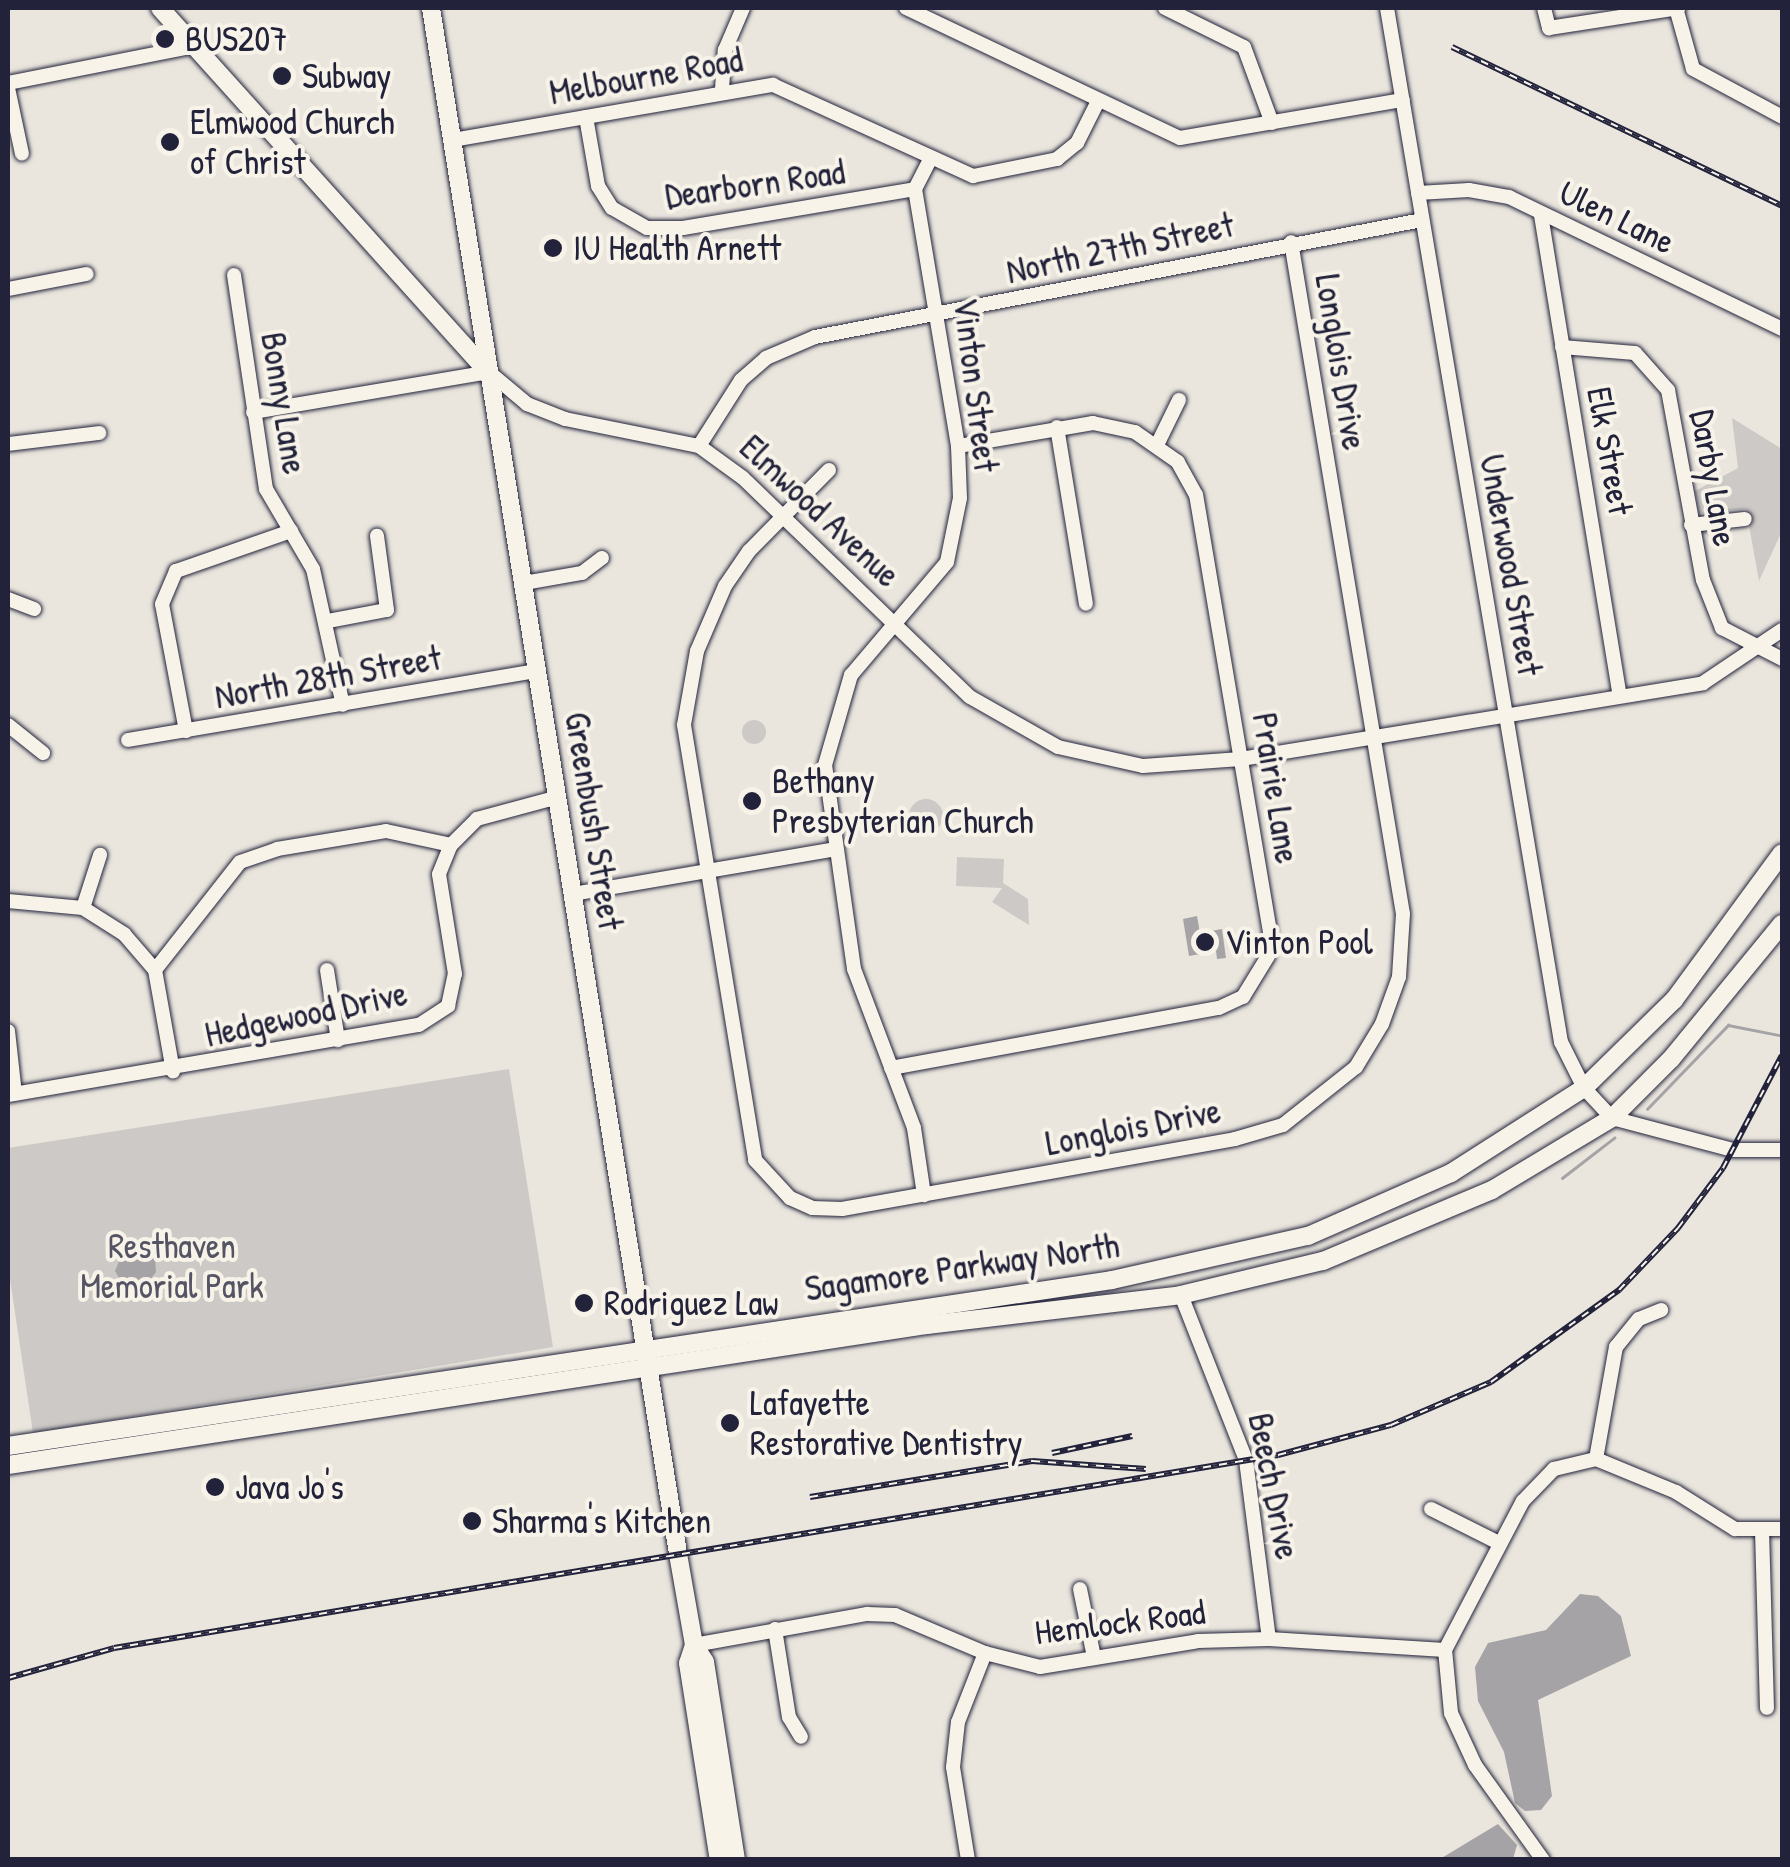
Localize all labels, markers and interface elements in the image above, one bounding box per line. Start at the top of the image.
place label: BUS207 [185,18,287,60]
marker: BUS207 [154,28,176,50]
street label: Melbourne Road [546,38,746,114]
place label: Subway [302,55,391,97]
marker: Subway [271,65,293,87]
place label: Elmwood Church of Christ [190,101,394,183]
marker: Elmwood Church of Christ [159,131,181,153]
street label: Dearborn Road [662,151,848,217]
street label: Ulen Lane [1553,171,1681,263]
street label: North 27th Street [1003,203,1237,293]
place label: IU Health Arnett [573,227,781,269]
marker: IU Health Arnett [542,237,564,259]
street label: Longlois Drive [1306,271,1376,453]
street label: Vinton Street [945,296,1007,474]
street label: Bonny Lane [252,329,316,477]
street label: Elk Street [1578,384,1642,518]
street label: Darby Lane [1681,407,1747,549]
street label: Elmwood Avenue [731,426,909,596]
street label: Underwood Street [1471,451,1551,679]
street label: North 28th Street [212,636,444,718]
street label: Greenbush Street [556,709,632,933]
street label: Prairie Lane [1243,710,1309,866]
place label: Bethany Presbyterian Church [772,760,1033,842]
marker: Bethany Presbyterian Church [741,790,763,812]
place label: Vinton Pool [1225,921,1373,963]
marker: Vinton Pool [1194,931,1216,953]
street label: Hedgewood Drive [201,972,411,1056]
street label: Longlois Drive [1042,1089,1224,1165]
street label: Sagamore Parkway North [802,1224,1122,1310]
park label: Resthaven Memorial Park [80,1225,264,1307]
place label: Rodriguez Law [604,1282,778,1324]
marker: Rodriguez Law [573,1292,595,1314]
place label: Lafayette Restorative Dentistry [750,1382,1023,1464]
street label: Beech Drive [1239,1409,1309,1563]
marker: Lafayette Restorative Dentistry [719,1412,741,1434]
place label: Java Jo's [235,1466,344,1508]
marker: Java Jo's [204,1476,226,1498]
place label: Sharma's Kitchen [492,1500,711,1542]
marker: Sharma's Kitchen [461,1510,483,1532]
street label: Hemlock Road [1033,1591,1207,1653]

